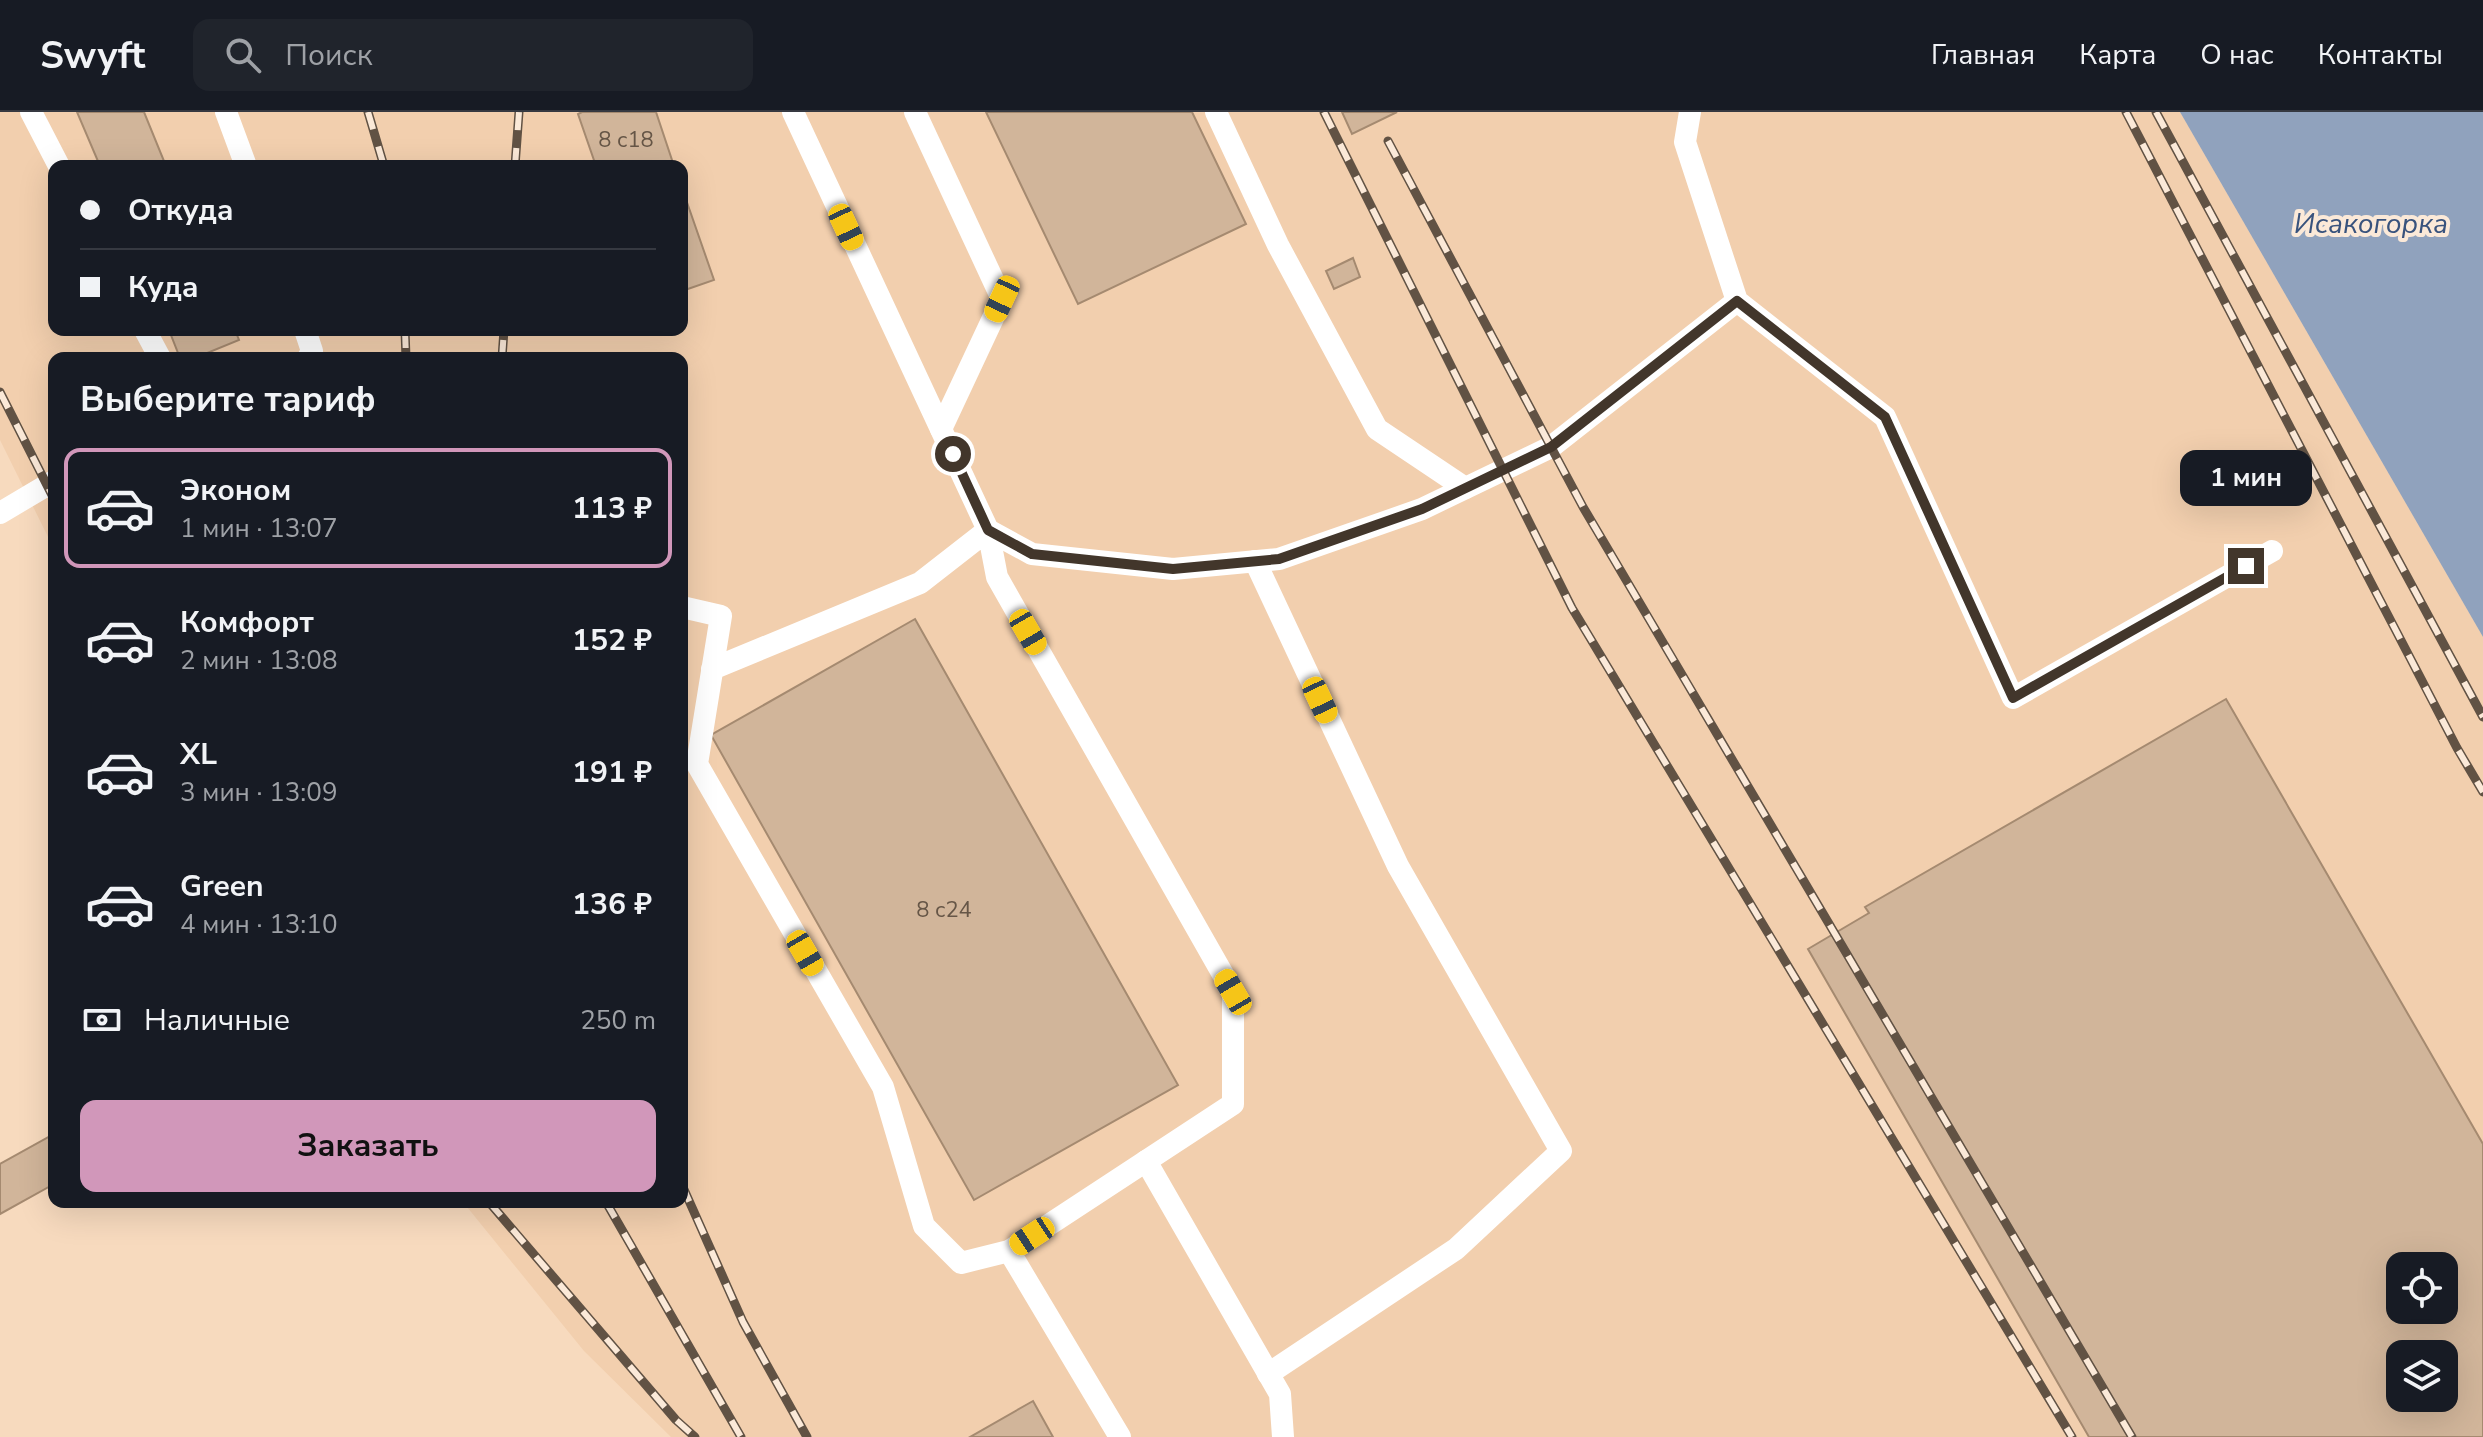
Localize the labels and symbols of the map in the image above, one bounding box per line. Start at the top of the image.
house number: 8 с18 [598,125,654,155]
car [825,200,867,254]
water label: Исакогорка [2294,205,2448,243]
car [981,272,1023,326]
route start [935,436,971,472]
callout: 1 мин [2180,450,2312,506]
route end [2228,548,2264,584]
car [1006,605,1050,659]
car [1299,673,1341,727]
house number: 8 с24 [916,895,972,925]
car [783,926,827,980]
car [1211,965,1255,1019]
car [1005,1213,1059,1259]

